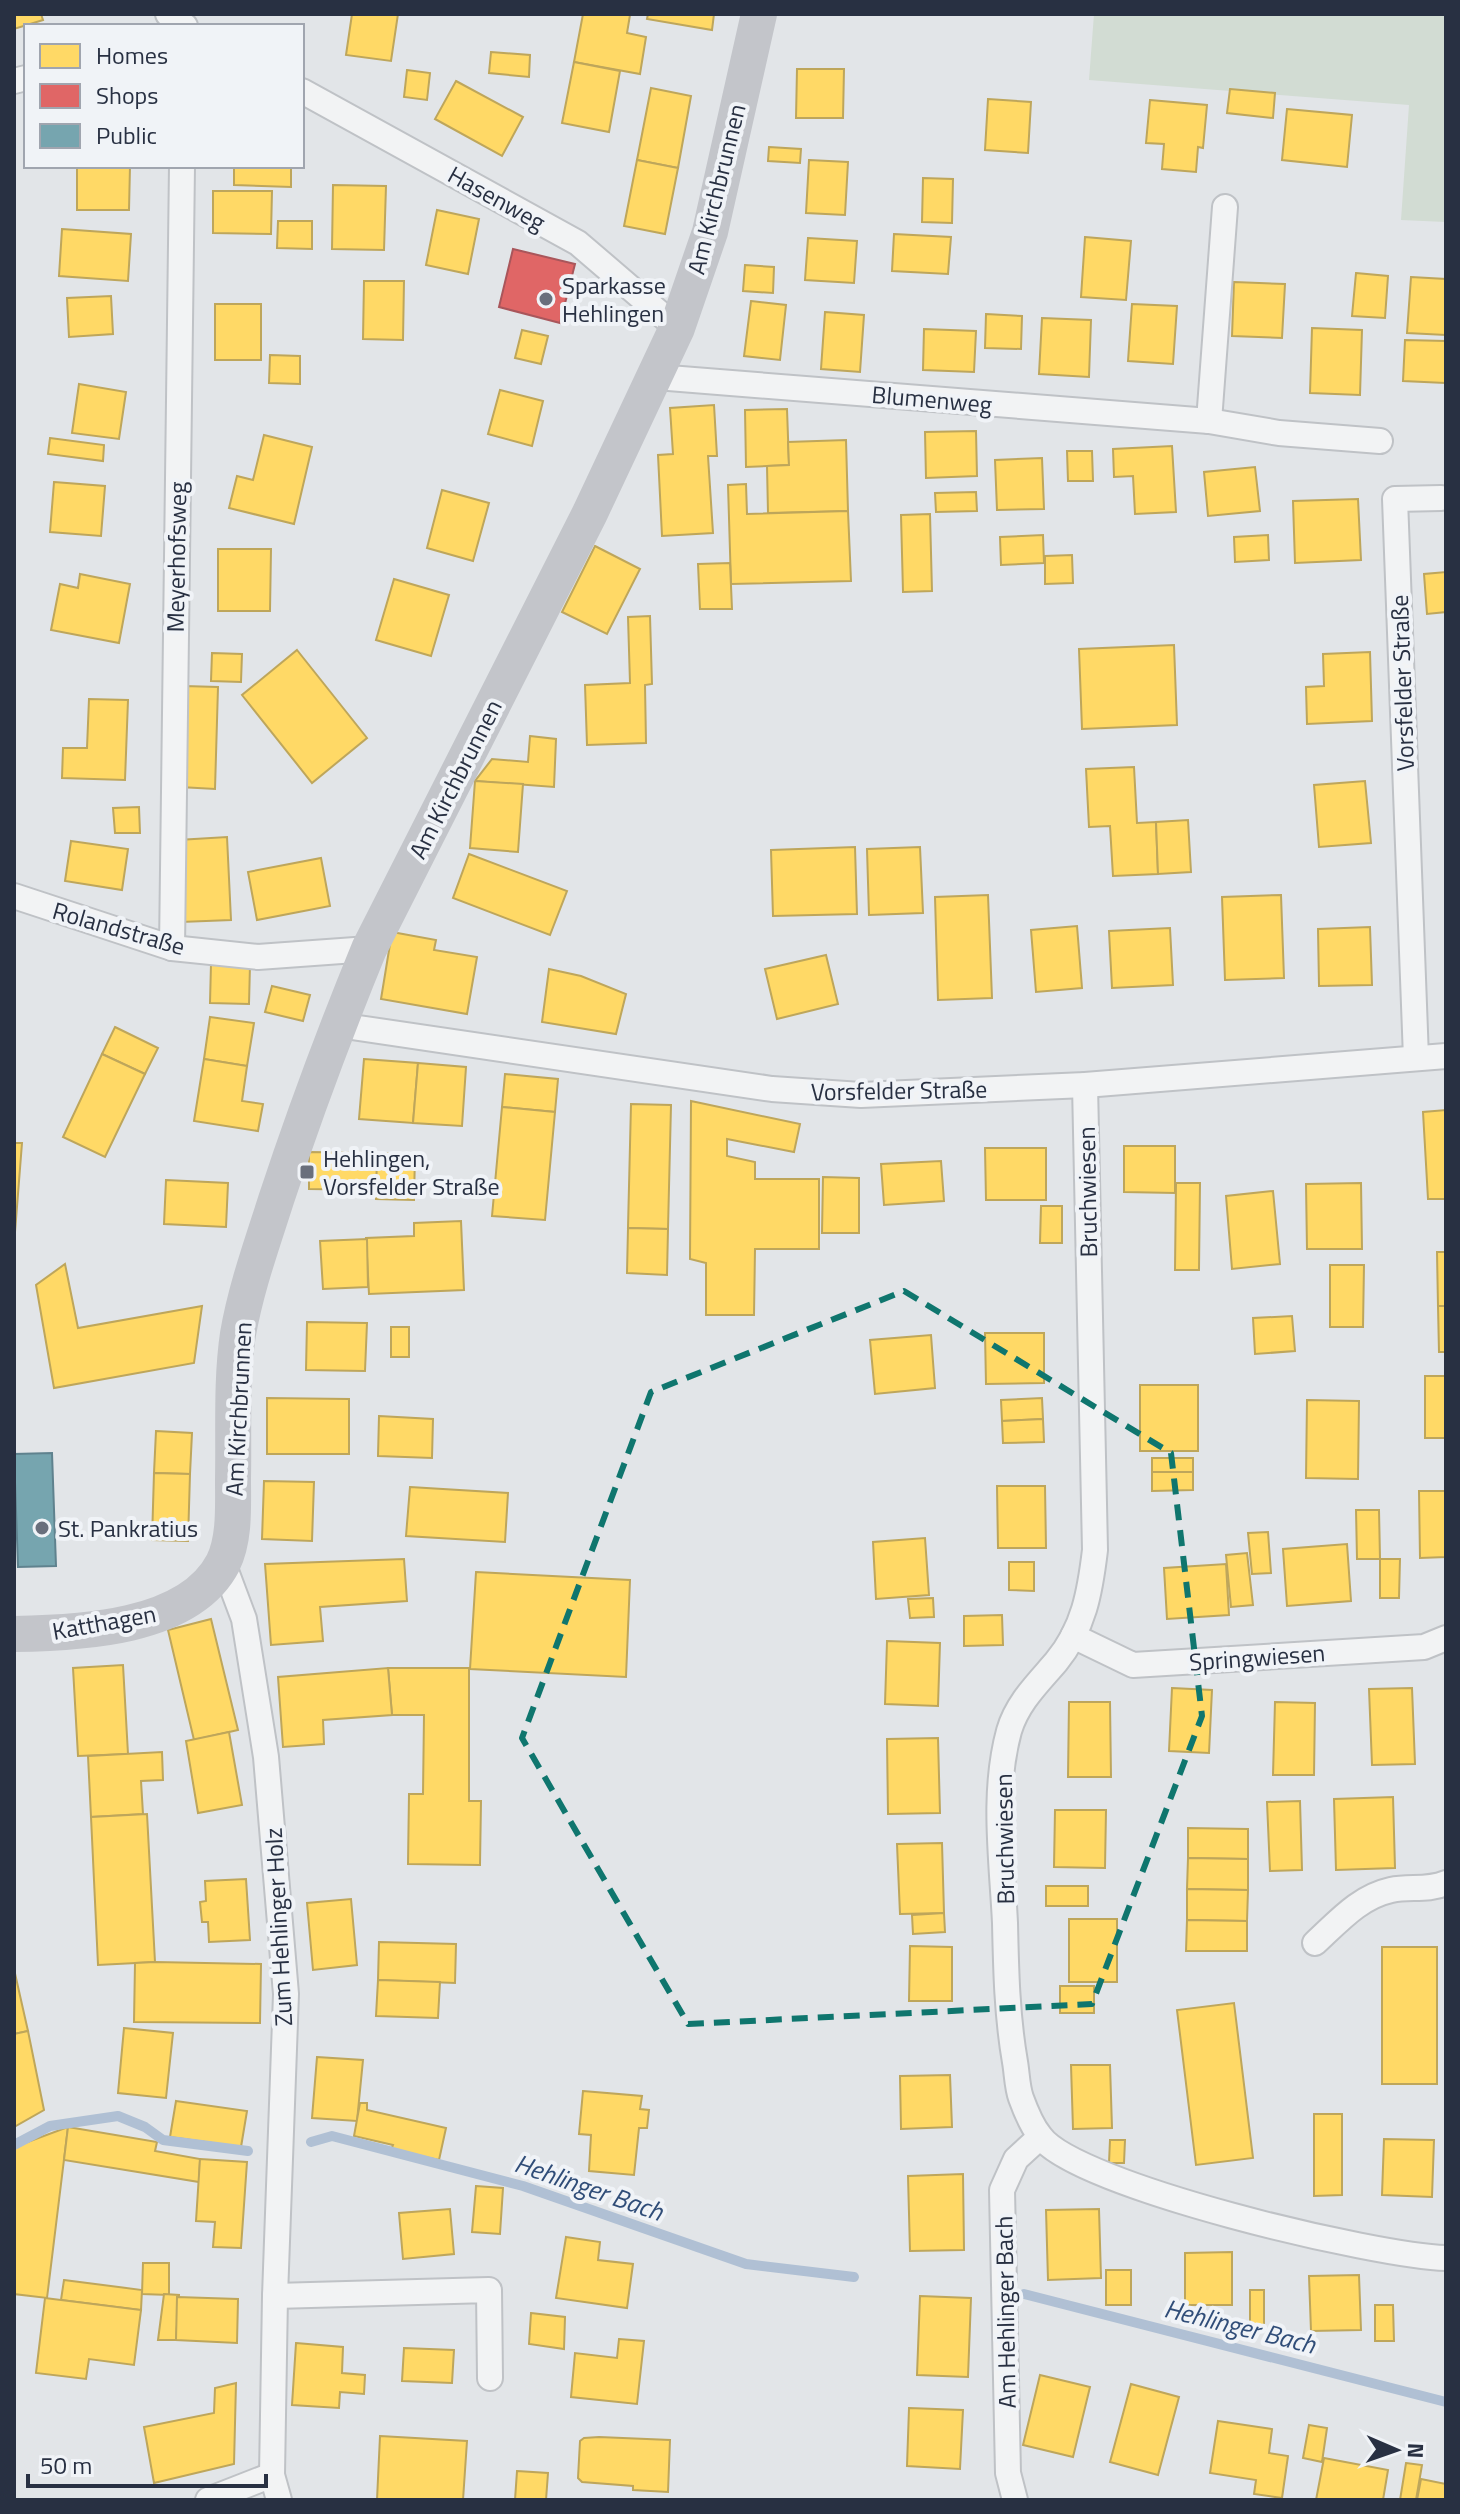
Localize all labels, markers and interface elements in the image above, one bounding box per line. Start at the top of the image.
legend [24,24,304,168]
text: Homes [96,37,168,73]
text: Shops [96,77,158,113]
street label: Am Kirchbrunnen [677,100,755,278]
text: Public [96,117,157,153]
street label: Hasenweg [442,156,552,240]
place label: Sparkasse Hehlingen [562,267,666,331]
marker: Sparkasse Hehlingen [537,290,555,308]
street label: Blumenweg [870,376,994,422]
street label: Meyerhofsweg [157,481,195,633]
street label: Vorsfelder Straße [1381,594,1423,772]
street label: Am Kirchbrunnen [399,693,511,865]
street label: Rolandstraße [49,892,189,964]
street label: Vorsfelder Straße [810,1070,988,1110]
street label: Bruchwiesen [1068,1126,1106,1258]
place label: Hehlingen, Vorsfelder Straße [323,1140,500,1204]
marker: Hehlingen, Vorsfelder Straße [298,1163,316,1181]
street label: Am Kirchbrunnen [215,1321,261,1497]
place label: St. Pankratius [58,1510,198,1546]
marker: St. Pankratius [33,1519,51,1537]
street label: Katthagen [49,1595,159,1649]
street label: Springwiesen [1188,1634,1326,1680]
street label: Bruchwiesen [985,1773,1023,1905]
street label: Zum Hehlinger Holz [255,1827,301,2027]
water label: Hehlinger Bach [510,2143,669,2231]
street label: Am Hehlinger Bach [985,2215,1025,2409]
water label: Hehlinger Bach [1160,2288,1321,2364]
north arrow [1356,2410,1436,2490]
scale bar [28,2438,266,2488]
text: N [1399,2442,1433,2459]
text: 50 m [40,2447,92,2483]

